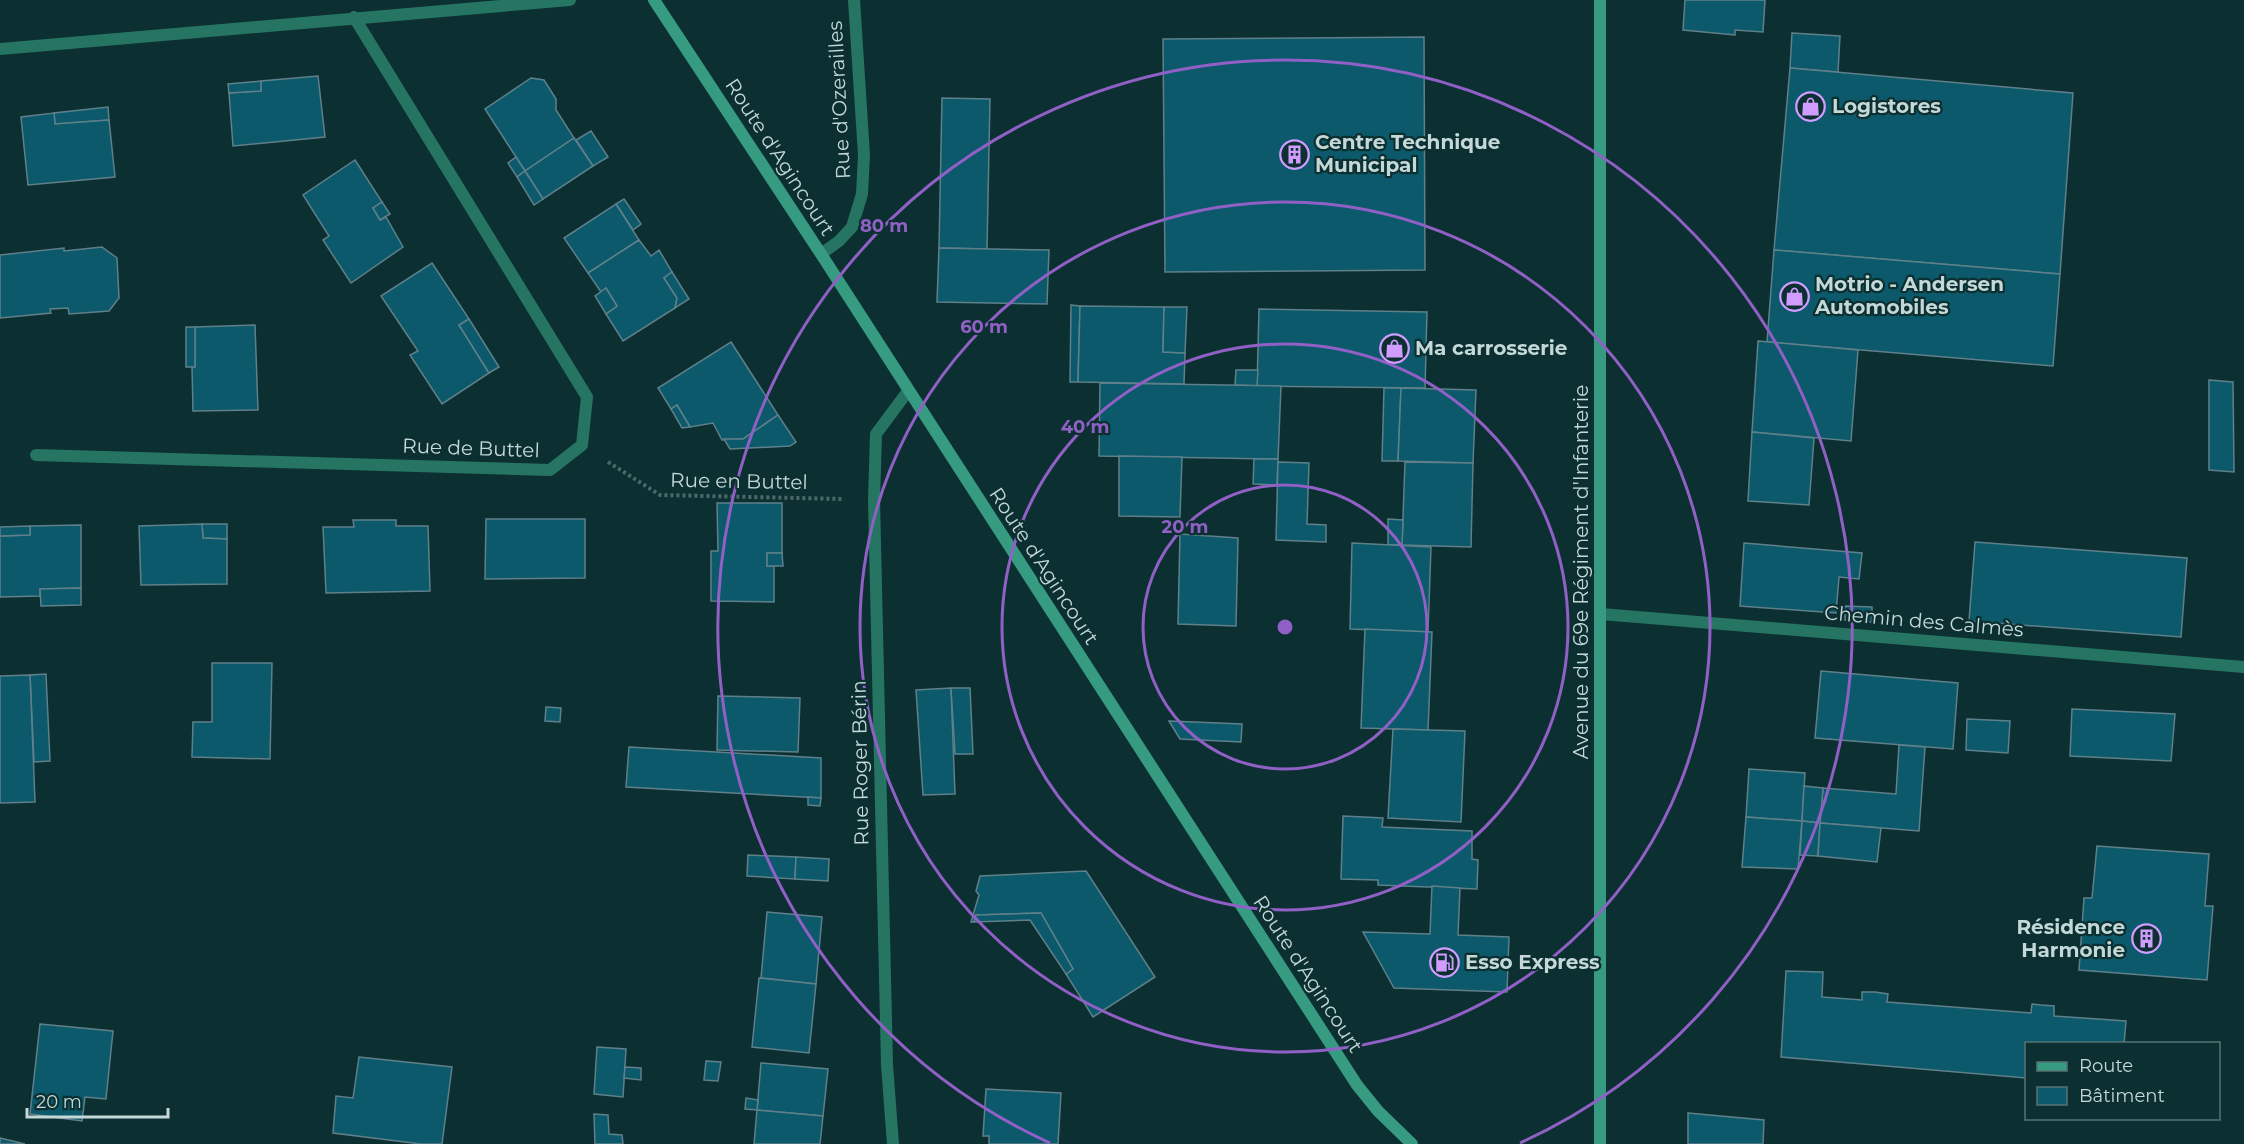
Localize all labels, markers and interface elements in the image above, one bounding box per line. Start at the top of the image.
street label: Rue d'Ozerailles [823,20,855,180]
street label: Route d'Agincourt [720,74,840,240]
shop icon: Logistores [1795,90,1827,122]
place label: Logistores [1832,94,1941,118]
place label: Centre Technique Municipal [1315,130,1500,177]
building icon: Centre Technique Municipal [1278,138,1310,170]
text: 80 m [860,215,908,237]
place label: Motrio - Andersen Automobiles [1814,272,2004,319]
shop icon: Motrio - Andersen Automobiles [1778,280,1810,312]
text: 60 m [960,316,1008,338]
shop icon: Ma carrosserie [1378,332,1410,364]
place label: Ma carrosserie [1415,336,1567,360]
street label: Avenue du 69e Régiment d'Infanterie [1569,385,1593,759]
text: 40 m [1061,416,1109,438]
street label: Rue de Buttel [402,434,540,462]
street label: Rue en Buttel [670,468,808,494]
street label: Route d'Agincourt [984,483,1104,649]
text: 20 m [1162,516,1208,538]
street label: Chemin des Calmès [1823,600,2025,642]
centre of rings [1275,617,1295,637]
street label: Rue Roger Bérin [847,680,873,846]
street label: Route d'Agincourt [1248,891,1368,1057]
place label: Résidence Harmonie [2016,915,2125,962]
building icon: Résidence Harmonie [2130,922,2162,954]
fuel station icon: Esso Express [1428,946,1460,978]
place label: Esso Express [1465,950,1600,974]
legend [2025,1042,2220,1120]
text: Route [2079,1055,2133,1077]
scale bar [27,1081,168,1119]
text: Bâtiment [2079,1085,2165,1107]
text: 20 m [36,1091,82,1113]

